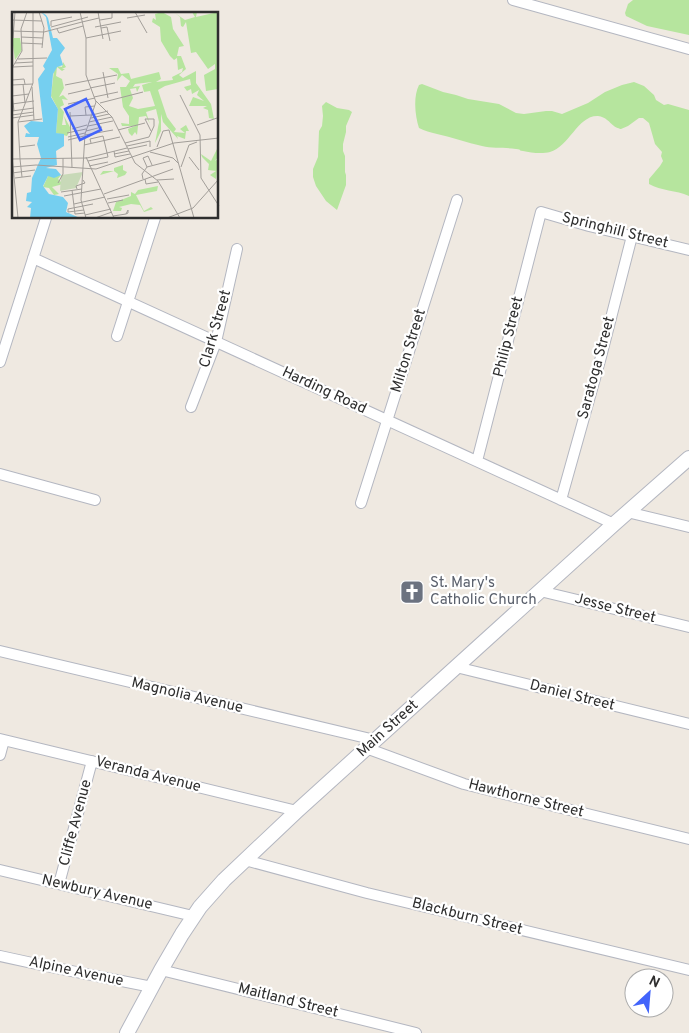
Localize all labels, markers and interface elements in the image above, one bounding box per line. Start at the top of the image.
inset map [12,12,219,219]
street label: Springhill Street [560,209,670,253]
street label: Clark Street [196,288,236,370]
street label: Philip Street [490,295,528,379]
street label: Milton Street [387,307,431,395]
street label: Saratoga Street [574,315,620,421]
street label: Harding Road [279,363,369,419]
place label: St. Mary's Catholic Church [430,574,537,610]
church icon: St. Mary's Catholic Church [399,579,425,605]
street label: Jesse Street [572,590,658,628]
street label: Magnolia Avenue [129,674,245,718]
street label: Daniel Street [527,676,617,716]
street label: Main Street [353,696,423,762]
street label: Veranda Avenue [93,753,203,797]
street label: Hawthorne Street [466,775,586,823]
street label: Cliffe Avenue [55,778,97,868]
street label: Newbury Avenue [40,871,154,915]
street label: Blackburn Street [410,894,524,940]
street label: Alpine Avenue [27,953,125,991]
north arrow [624,968,674,1018]
text: N [646,973,662,993]
street label: Maitland Street [236,979,340,1023]

